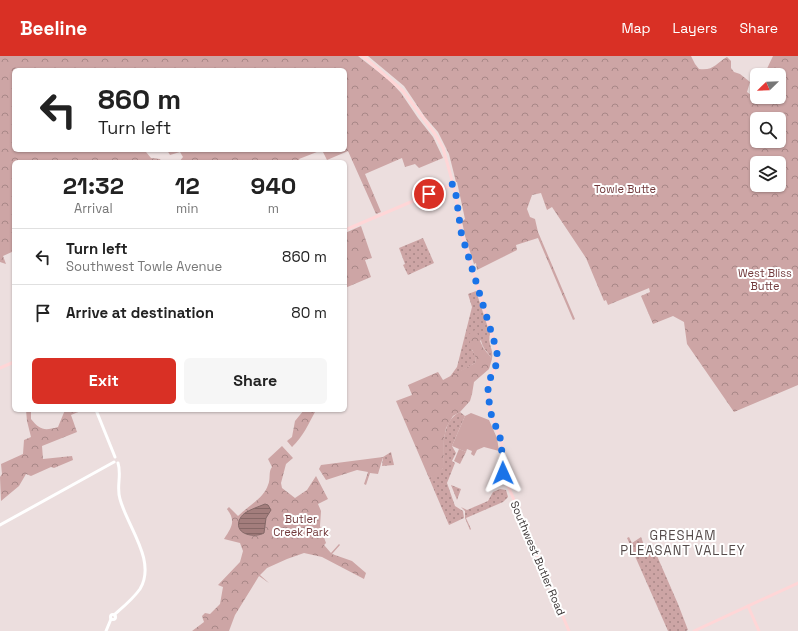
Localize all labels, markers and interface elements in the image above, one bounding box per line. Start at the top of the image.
text: Beeline [20,16,87,41]
text: Map [621,19,651,37]
text: Layers [673,19,717,37]
text: Share [739,19,778,37]
north arrow [750,68,786,104]
map controls [750,68,786,192]
text: 860 m [98,81,181,117]
icon: left [32,84,84,136]
button: search [750,112,786,148]
text: Turn left [98,116,171,139]
button: layers [750,156,786,192]
text: 21:32 [63,170,124,201]
text: 12 [175,170,200,201]
text: 940 [251,170,296,201]
pin [412,177,446,211]
park label: Towle Butte [594,182,656,196]
icon: arrive [418,183,440,205]
text: Arrival [74,200,113,217]
text: min [176,200,198,217]
text: m [268,200,279,217]
text: Turn left [66,239,128,258]
icon: left [32,246,54,268]
text: 860 m [282,247,327,266]
text: Southwest Towle Avenue [66,258,222,275]
park label: West Bliss Butte [738,266,792,293]
icon: arrive [32,302,54,324]
text: Arrive at destination [66,303,214,322]
text: 80 m [291,303,327,322]
button: Exit [32,358,176,404]
button: Share [184,358,327,404]
position arrow [482,452,524,494]
street label: Southwest Butler Road [508,499,568,617]
park label: Butler Creek Park [273,512,329,539]
district label: GRESHAM PLEASANT VALLEY [620,527,746,559]

